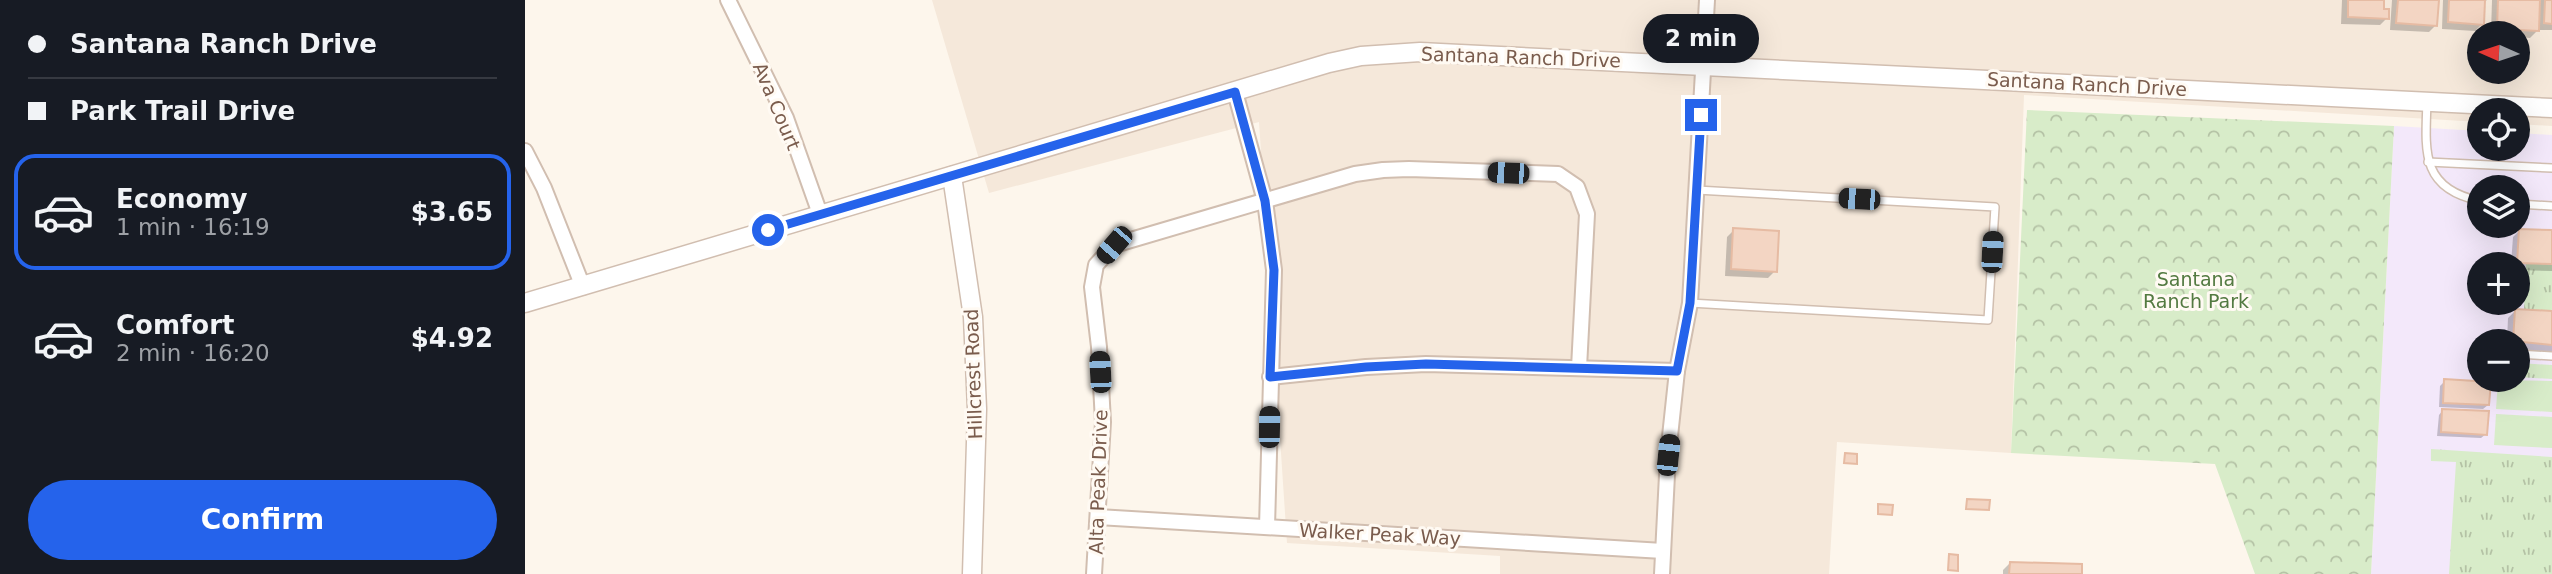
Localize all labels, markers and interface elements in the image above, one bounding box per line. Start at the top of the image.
callout: 2 min [1643,13,1759,62]
north arrow [2467,21,2531,84]
map controls [2467,21,2530,392]
text: 2 min [1665,25,1737,51]
text: Santana Ranch Drive [70,29,377,59]
street label: Santana Ranch Drive [1421,43,1621,71]
street label: Ava Court [749,59,805,153]
street label: Santana Ranch Drive [1986,68,2188,100]
text: Park Trail Drive [70,96,295,126]
button: locate [2467,98,2530,161]
route end [1685,99,1717,131]
car [1487,162,1530,184]
button: layers [2467,175,2530,238]
icon: car [32,181,95,244]
text: Economy [116,184,247,214]
car [1838,187,1881,211]
text: $3.65 [411,197,493,227]
text: 1 min · 16:19 [116,214,270,240]
route start [752,214,784,246]
car [1093,222,1136,268]
car [1981,230,2004,274]
button: + [2467,252,2530,315]
park label: Santana Ranch Park [2143,268,2249,312]
icon: car [32,307,95,370]
street label: Hillcrest Road [960,308,986,440]
text: Comfort [116,310,234,340]
text: $4.92 [411,323,493,353]
button: − [2467,329,2530,392]
text: 2 min · 16:20 [116,340,270,366]
car [1089,350,1112,394]
car [1259,406,1280,448]
street label: Alta Peak Drive [1084,409,1112,555]
car [1656,433,1681,477]
button: Confirm [28,480,497,560]
street label: Walker Peak Way [1299,519,1461,549]

